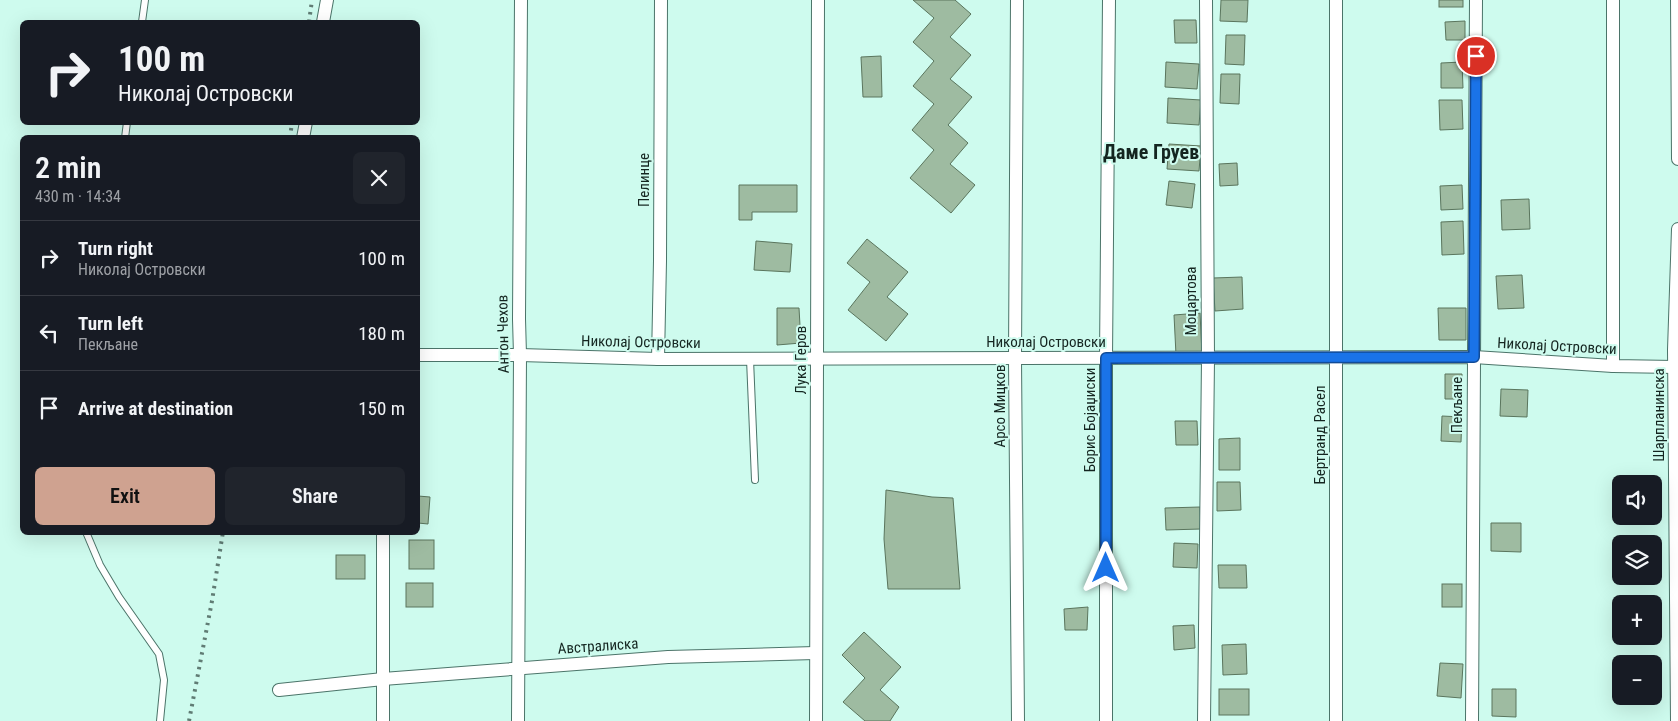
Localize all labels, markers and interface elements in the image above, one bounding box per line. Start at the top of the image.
pin [1455,35,1497,77]
text: 100 m [118,39,205,80]
icon: right [35,40,100,105]
icon: arrive [1462,42,1490,70]
text: Николај Островски [118,81,293,106]
district label: Даме Груев [1103,140,1199,164]
text: 2 min [35,150,101,185]
button: close [353,152,405,204]
street label: Пелинце [635,153,653,207]
text: 430 m · 14:34 [35,187,121,206]
text: Turn right [78,237,153,260]
icon: right [35,244,63,272]
text: 100 m [358,247,405,270]
text: Николај Островски [78,260,206,279]
street label: Моцартова [1182,266,1200,336]
street label: Антон Чехов [493,295,513,373]
text: Turn left [78,312,143,335]
icon: left [35,319,63,347]
text: 180 m [358,322,405,345]
street label: Лука Геров [792,326,810,394]
street label: Николај Островски [581,332,701,352]
street label: Николај Островски [986,333,1106,351]
street label: Николај Островски [1497,334,1617,358]
text: Пекљане [78,335,138,354]
street label: Арсо Мицков [991,365,1009,447]
street label: Борис Бојаџиски [1081,368,1099,472]
street label: Шарпланинска [1650,368,1668,462]
street label: Пекљане [1448,377,1466,433]
street label: Бертранд Расел [1311,385,1329,485]
icon: arrive [35,394,63,422]
text: Arrive at destination [78,397,233,420]
text: 150 m [358,397,405,420]
button: Exit [35,467,215,525]
button: Share [225,467,405,525]
map controls [1612,475,1662,705]
button: sound [1612,475,1662,525]
button: layers [1612,535,1662,585]
position arrow [1079,541,1131,593]
button: + [1612,595,1662,645]
street label: Австралиска [557,634,639,658]
button: − [1612,655,1662,705]

